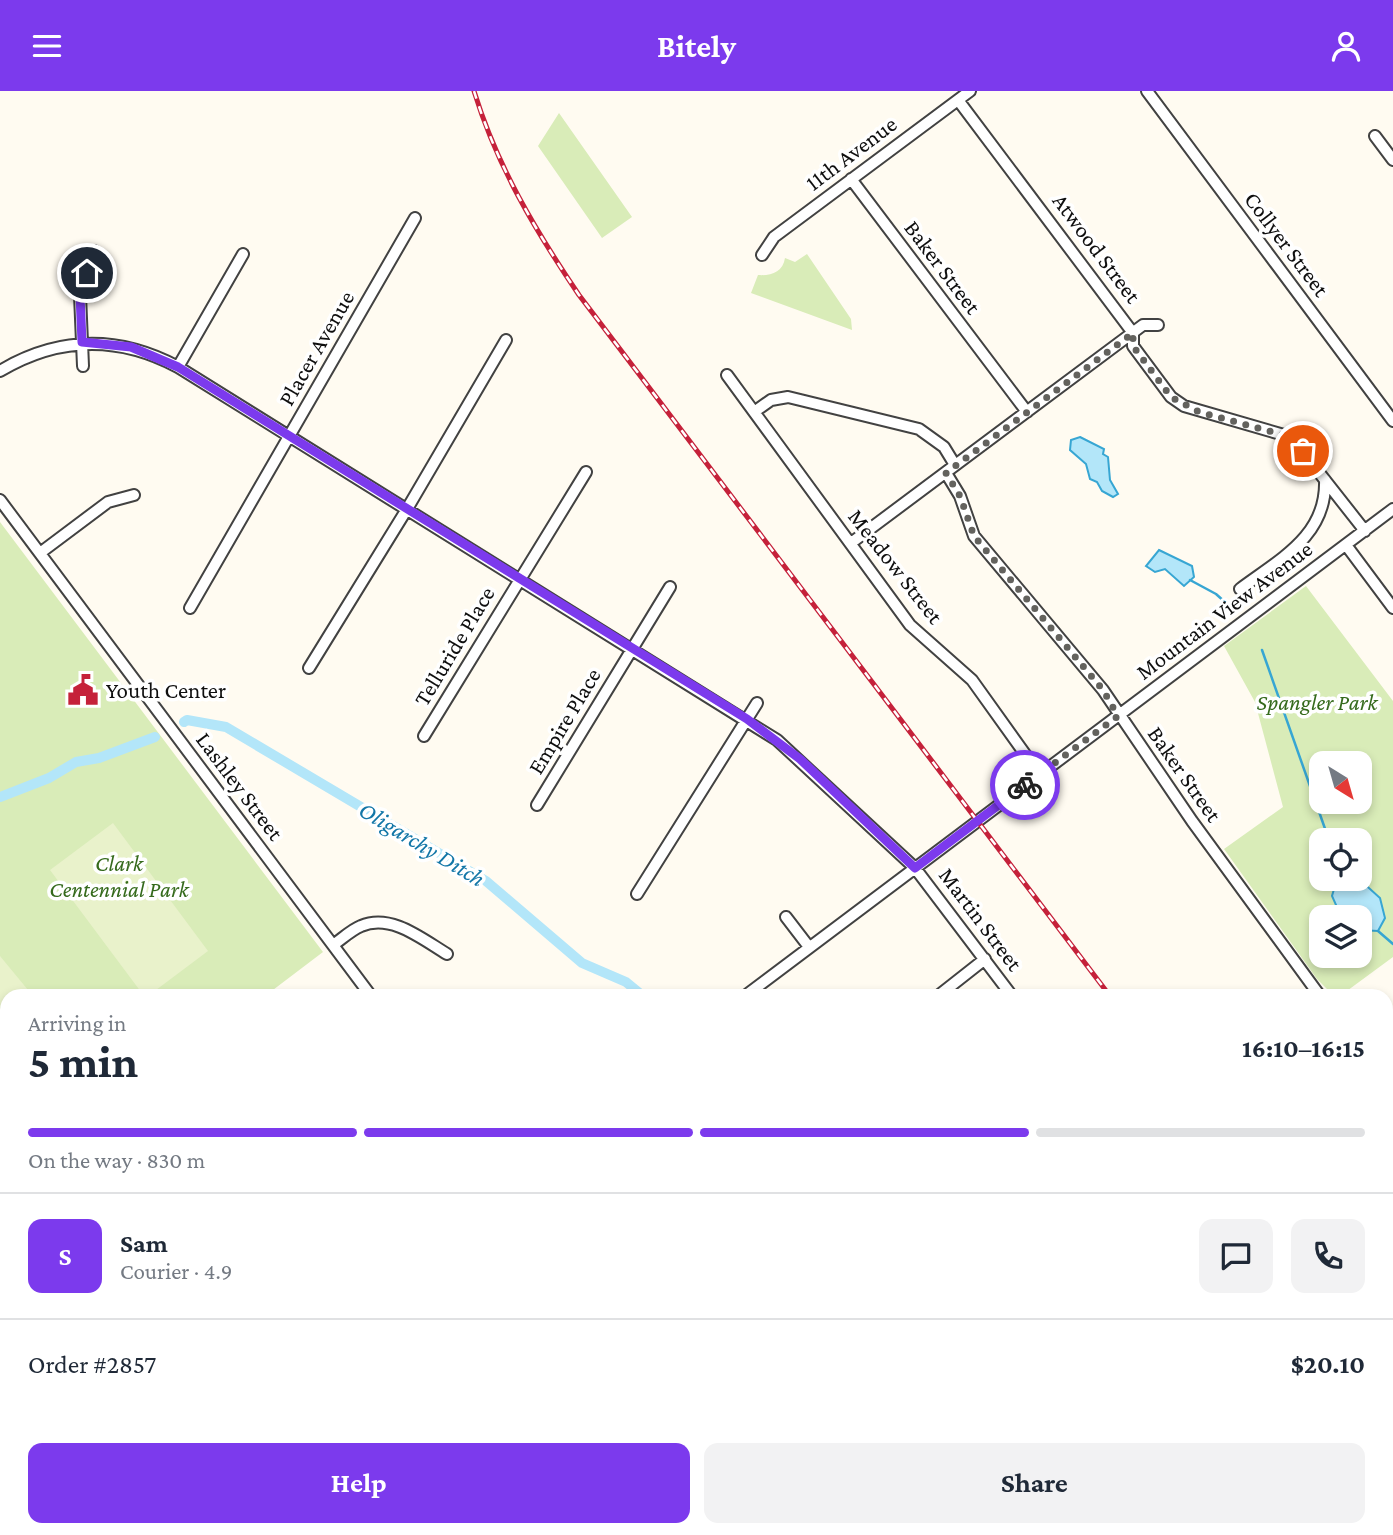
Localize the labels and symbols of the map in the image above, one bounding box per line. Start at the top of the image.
street label: 11th Avenue [800,110,902,196]
street label: Collyer Street [1239,187,1335,302]
street label: Atwood Street [1047,188,1147,308]
street label: Baker Street [899,215,987,319]
pin [57,243,117,303]
street label: Placer Avenue [273,286,359,410]
pin [1273,421,1333,481]
street label: Meadow Street [843,503,949,629]
street label: Mountain View Avenue [1131,535,1317,685]
street label: Telluride Place [408,582,500,710]
street label: Empire Place [522,663,606,779]
public building icon: Youth Center [66,673,100,707]
place label: Youth Center [106,677,226,703]
park label: Spangler Park [1257,689,1378,715]
street label: Baker Street [1143,721,1228,827]
street label: Lashley Street [191,727,289,845]
courier [990,750,1060,820]
north arrow [1309,751,1372,814]
water label: Oligarchy Ditch [354,795,490,892]
park label: Clark Centennial Park [49,850,190,902]
street label: Martin Street [934,862,1028,976]

